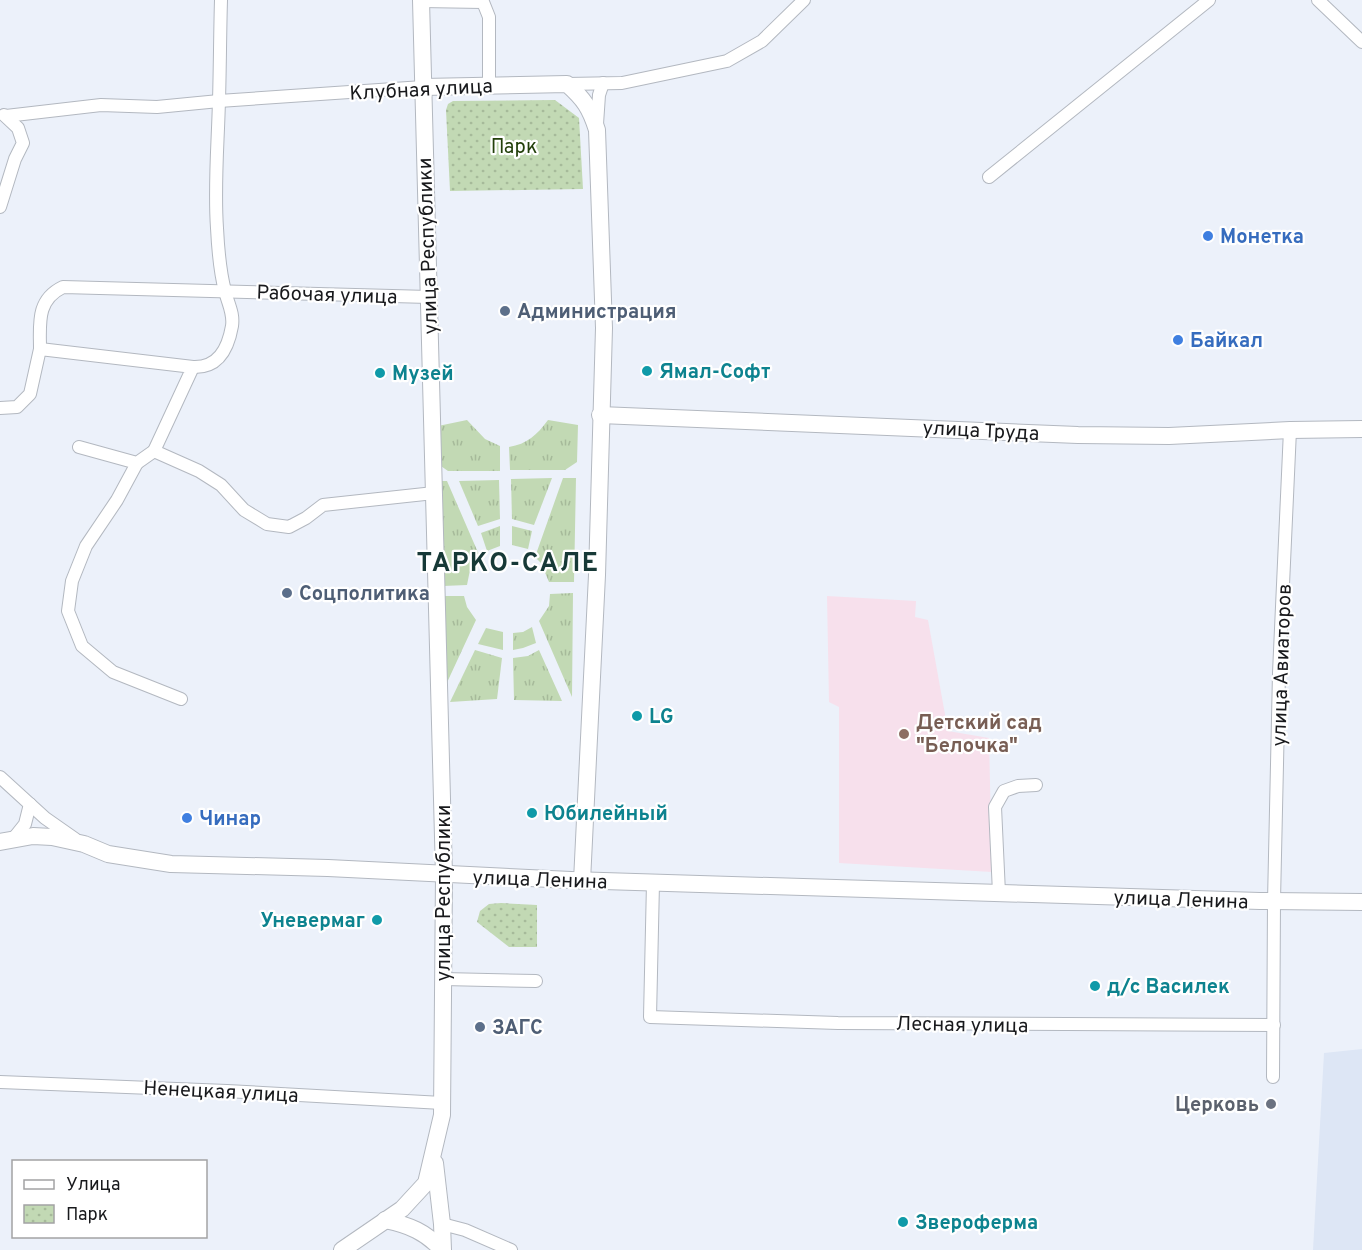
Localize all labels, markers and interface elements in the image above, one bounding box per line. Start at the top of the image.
street label: Клубная улица [349,74,493,108]
park label: Парк [491,135,537,161]
street label: улица Республики [413,157,445,335]
place label: Монетка [1220,225,1304,251]
marker: Монетка [1201,229,1215,243]
street label: Рабочая улица [256,281,398,311]
place label: Администрация [517,300,676,326]
marker: Администрация [498,304,512,318]
place label: Байкал [1190,329,1263,355]
marker: Байкал [1171,333,1185,347]
place label: Ямал-Софт [659,360,770,386]
place label: Музей [392,362,454,388]
marker: Ямал-Софт [640,364,654,378]
marker: Музей [373,366,387,380]
street label: улица Труда [922,416,1040,448]
district label: ТАРКО-САЛЕ [416,548,600,581]
place label: Соцполитика [299,582,430,608]
street label: улица Авиаторов [1267,583,1299,747]
marker: Соцполитика [280,586,294,600]
place label: LG [649,705,674,731]
marker: LG [630,709,644,723]
place label: Детский сад "Белочка" [916,711,1042,760]
marker: Детский сад "Белочка" [897,727,911,741]
place label: Юбилейный [544,802,668,828]
street label: улица Республики [432,804,458,982]
marker: Юбилейный [525,806,539,820]
place label: Чинар [199,807,261,833]
marker: Чинар [180,811,194,825]
street label: улица Ленина [472,866,608,896]
street label: улица Ленина [1113,886,1249,916]
place label: Уневермаг [260,909,365,935]
marker: Уневермаг [370,913,384,927]
place label: д/с Василек [1107,975,1230,1001]
marker: д/с Василек [1088,979,1102,993]
street label: Лесная улица [895,1012,1028,1040]
place label: ЗАГС [492,1016,543,1042]
marker: ЗАГС [473,1020,487,1034]
street label: Ненецкая улица [142,1076,299,1110]
place label: Церковь [1175,1093,1259,1119]
marker: Церковь [1264,1097,1278,1111]
legend [12,1160,207,1238]
text: Улица [66,1174,120,1197]
text: Парк [66,1204,108,1227]
place label: Звероферма [915,1211,1038,1237]
marker: Звероферма [896,1215,910,1229]

